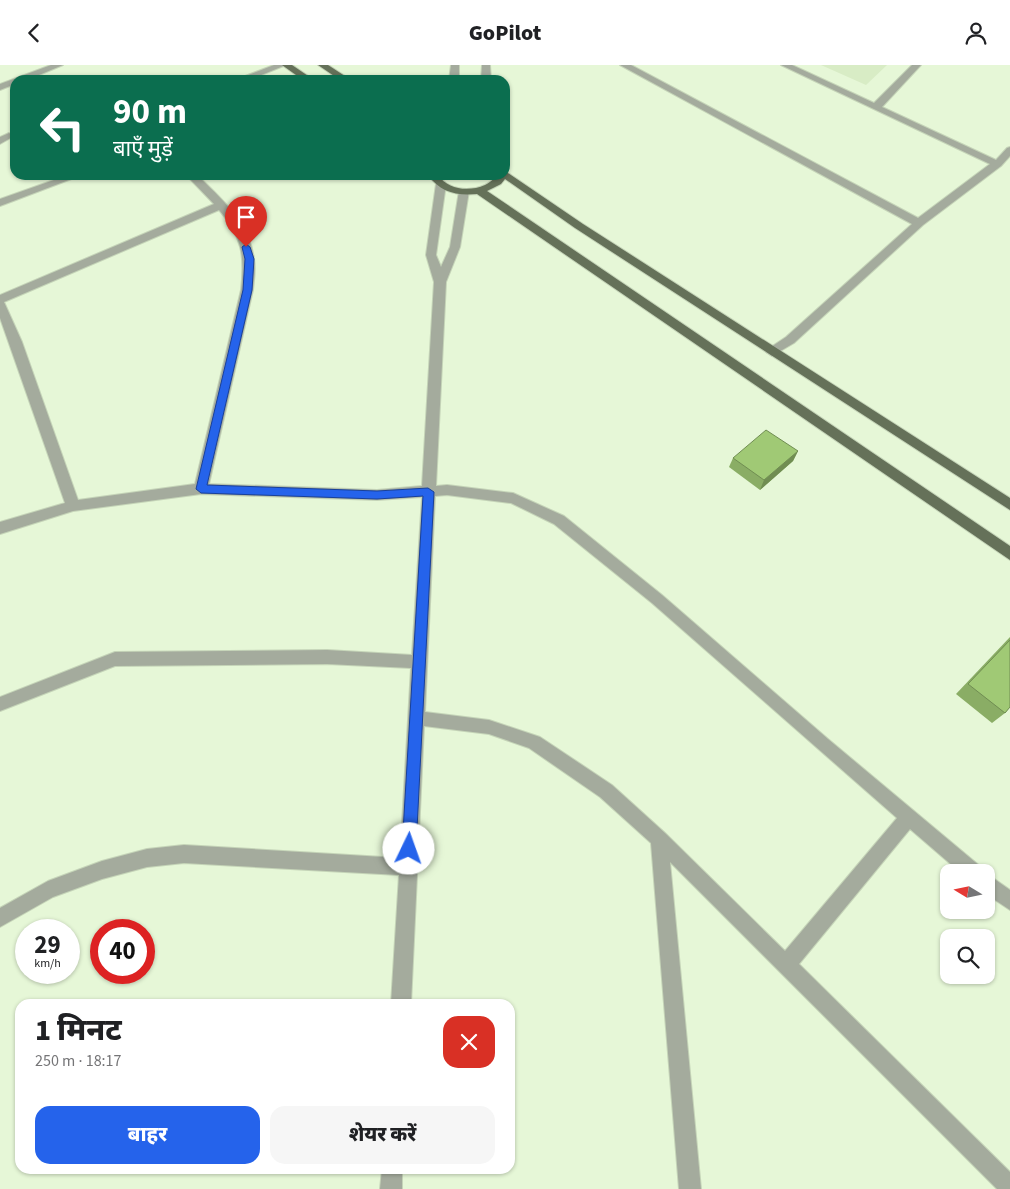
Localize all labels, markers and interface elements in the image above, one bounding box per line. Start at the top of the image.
text: GoPilot [469,17,541,49]
icon: back [20,19,48,47]
icon: person [962,19,990,47]
text: 90 m [113,87,187,137]
icon: left [30,95,95,160]
text: बाएँ मुड़ें [113,133,173,165]
pin [225,196,267,247]
icon: arrive [232,203,260,231]
position arrow [382,822,434,874]
north arrow [940,864,995,919]
map controls [940,864,995,984]
speed limit sign: 40 [90,919,155,984]
text: 29 [34,927,61,963]
button: search [940,929,995,984]
text: km/h [34,955,61,972]
text: 1 मिनट [35,1009,122,1052]
button: close [443,1016,495,1068]
text: 250 m · 18:17 [35,1050,122,1072]
button: बाहर [35,1106,260,1164]
button: शेयर करें [270,1106,495,1164]

